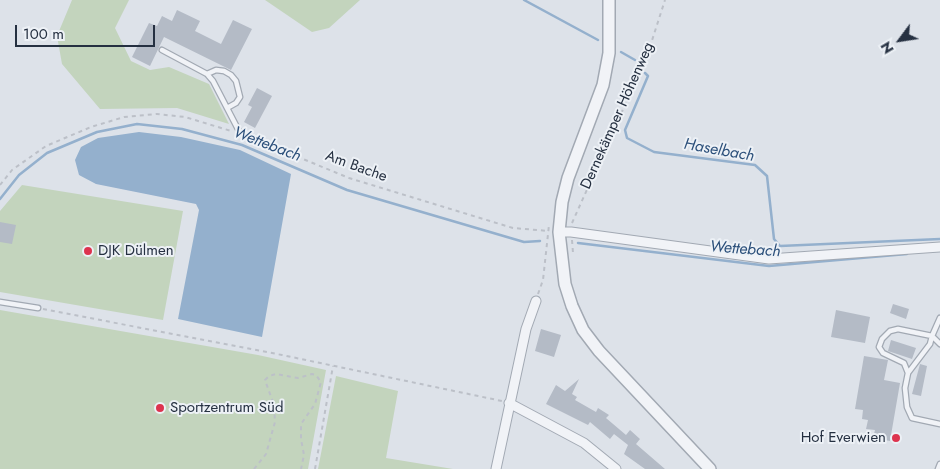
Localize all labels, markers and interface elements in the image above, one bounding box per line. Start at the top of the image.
scale bar [18,15,158,47]
north arrow [875,15,925,65]
text: 100 m [23,23,64,45]
text: N [876,38,899,58]
street label: Dernekämper Höhenweg [577,40,659,192]
water label: Wettebach [231,123,303,167]
water label: Haselbach [682,135,756,167]
street label: Am Bache [323,148,389,186]
water label: Wettebach [709,238,781,262]
place label: DJK Dülmen [98,242,174,260]
marker: DJK Dülmen [82,245,94,257]
place label: Sportzentrum Süd [170,399,283,417]
marker: Sportzentrum Süd [154,402,166,414]
place label: Hof Everwien [801,429,886,447]
marker: Hof Everwien [890,432,902,444]

